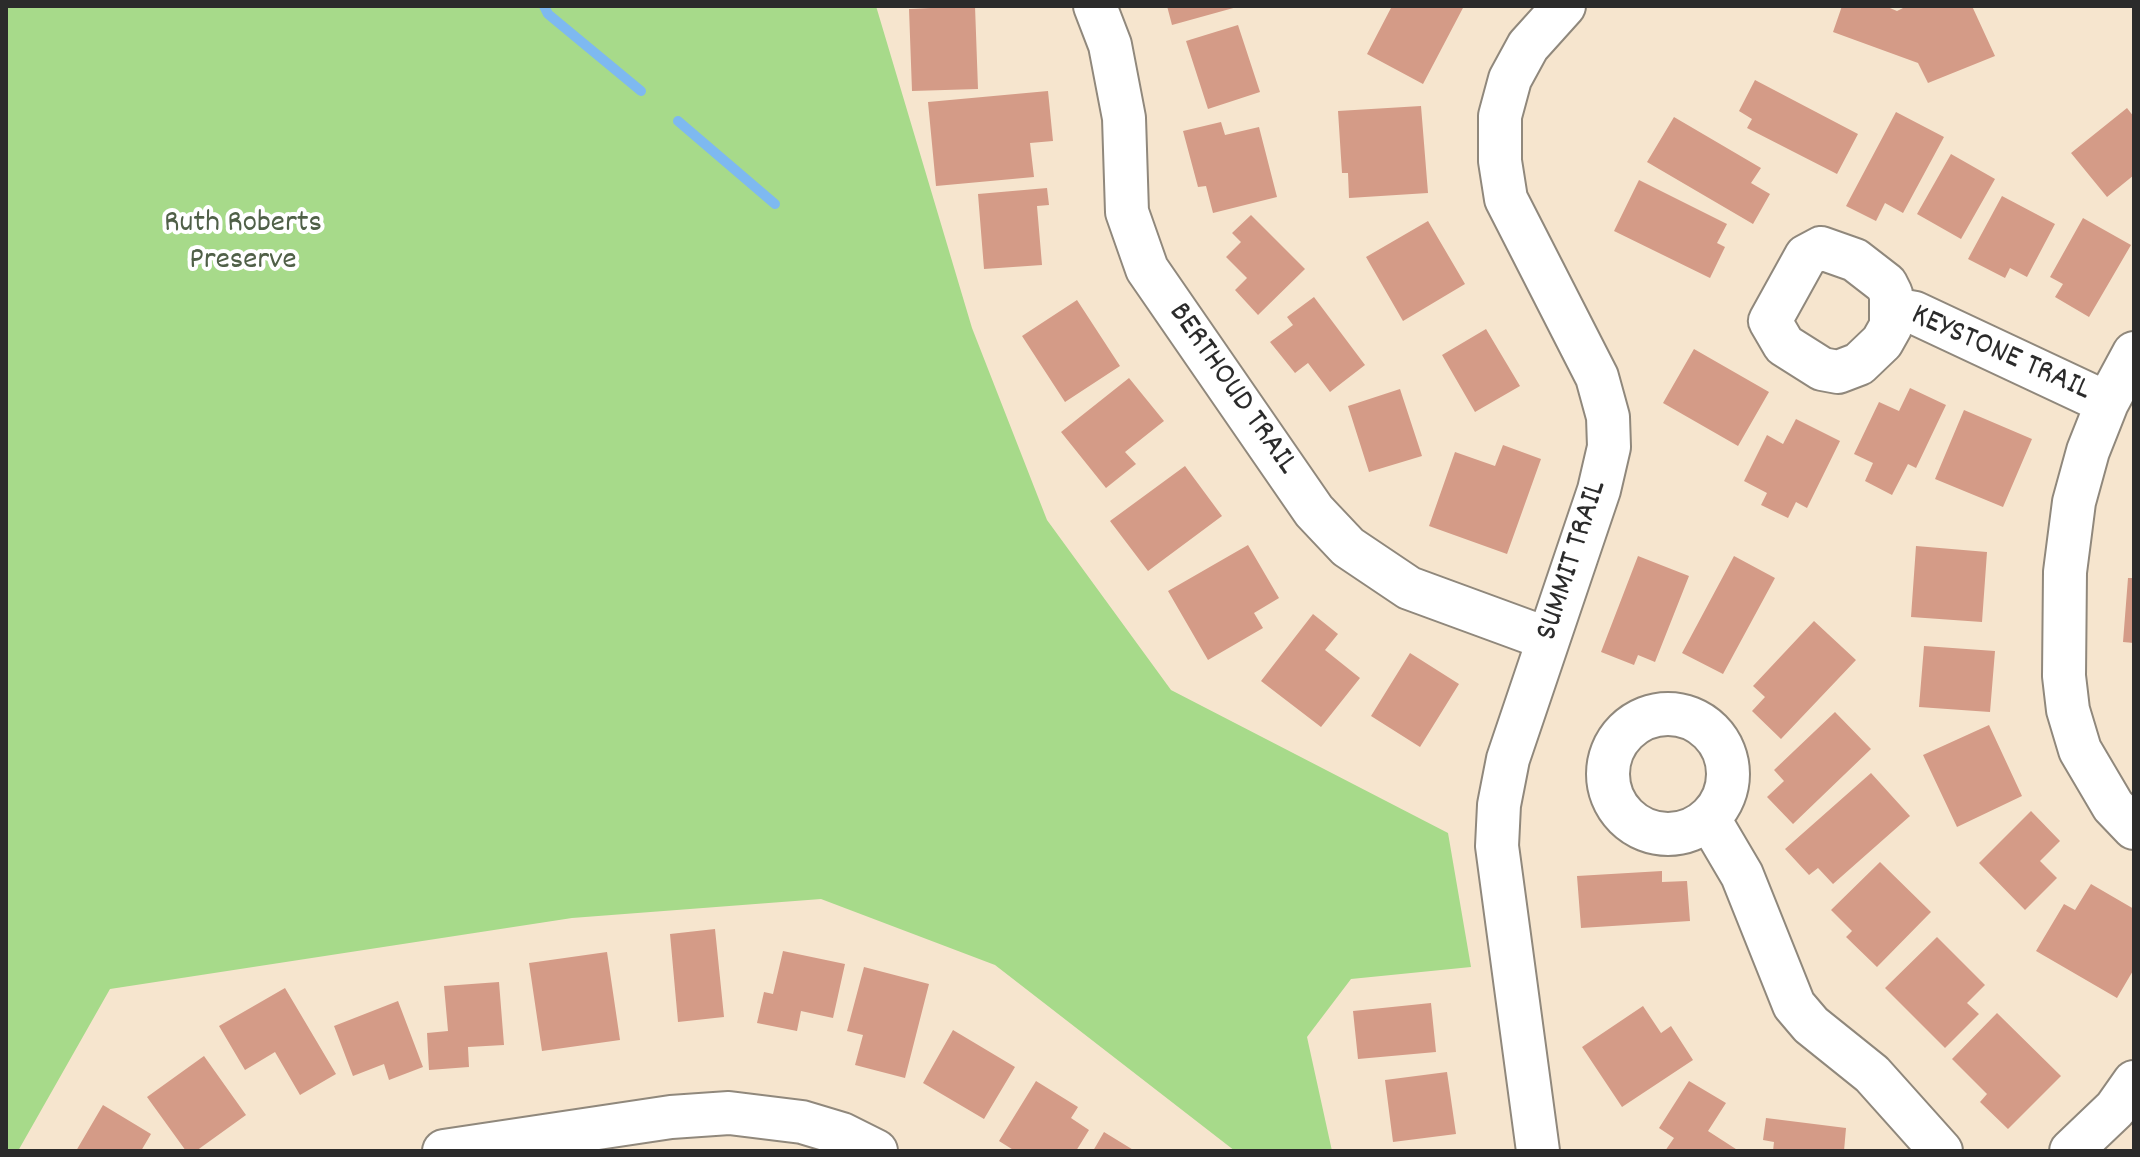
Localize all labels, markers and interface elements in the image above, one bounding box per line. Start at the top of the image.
park label: Ruth Roberts Preserve [164,207,322,282]
street label: BERTHOUD TRAIL [1158,297,1304,483]
street label: KEYSTONE TRAIL [1904,298,2096,412]
street label: SUMMIT TRAIL [1530,476,1618,646]

